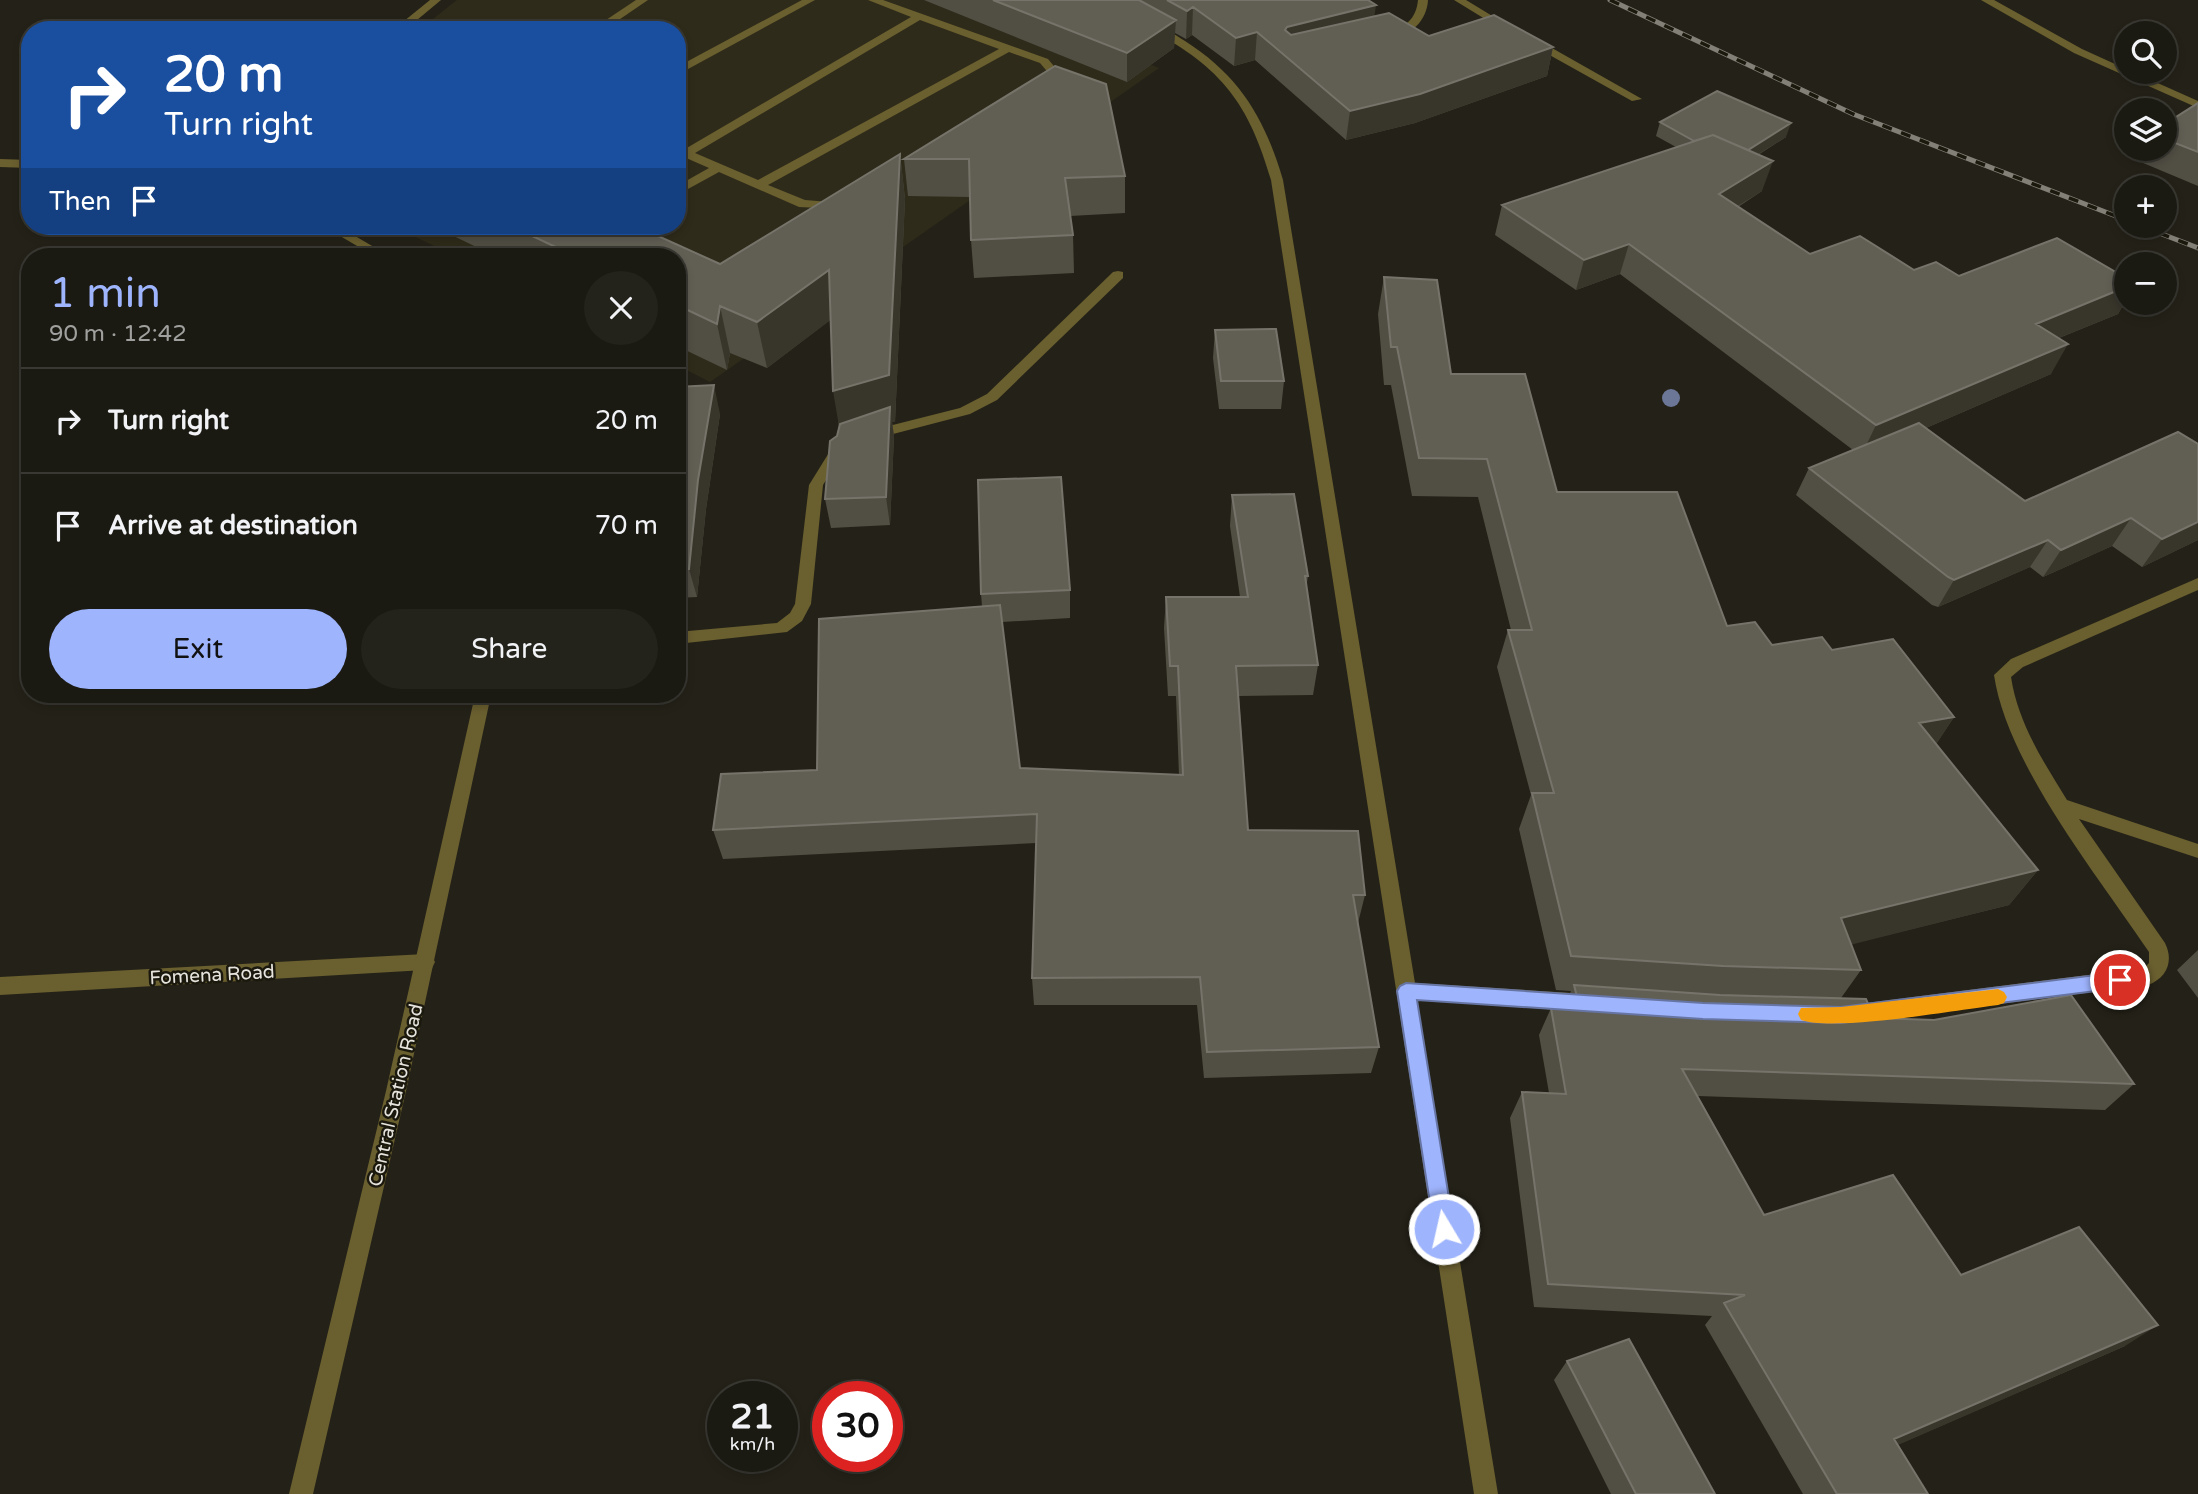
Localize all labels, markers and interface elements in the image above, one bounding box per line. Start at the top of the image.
map controls [2114,21,2177,315]
button: search [2114,21,2177,84]
text: 20 m [164,46,283,105]
icon: right [49,49,140,140]
button: layers [2114,98,2177,161]
text: Turn right [164,106,313,144]
button: + [2114,175,2177,238]
icon: arrive [125,182,163,220]
text: Then [49,186,111,217]
button: − [2114,252,2177,315]
text: 1 min [49,268,161,319]
button: close [584,271,658,345]
text: 90 m · 12:42 [49,320,187,348]
icon: right [49,402,87,440]
text: Turn right [108,405,229,436]
text: 20 m [595,405,658,436]
icon: arrive [49,507,87,545]
text: Arrive at destination [108,510,358,541]
text: 70 m [595,510,658,541]
button: Exit [49,609,347,689]
button: Share [361,609,658,689]
pin [2090,950,2150,1010]
street label: Fomena Road [149,961,275,989]
icon: arrive [2101,961,2139,999]
street label: Central Station Road [364,1002,428,1189]
position arrow [1407,1192,1481,1266]
speed limit sign: 30 [812,1381,903,1472]
text: 21 [731,1396,774,1438]
text: km/h [730,1433,775,1455]

